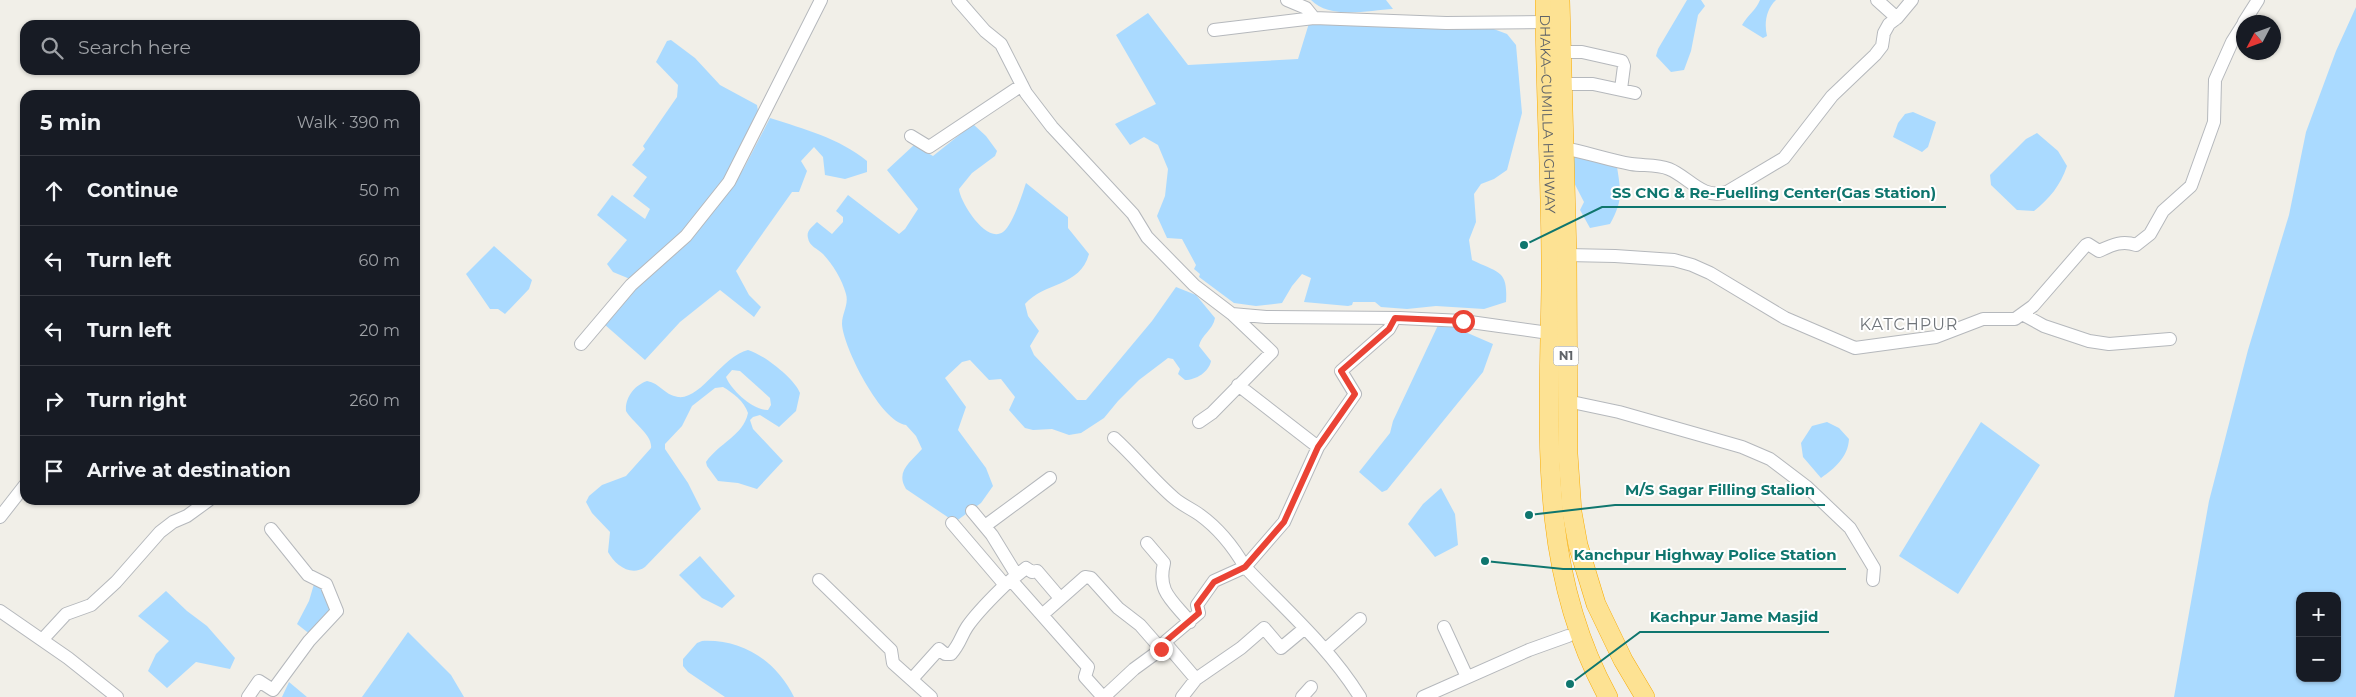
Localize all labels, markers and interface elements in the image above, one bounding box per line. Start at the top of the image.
street label: DHAKA–CUMILLA HIGHWAY [1536,14,1559,214]
north arrow [2236,15,2281,60]
search box [20,20,420,75]
icon: search [38,34,66,62]
text: Search here [78,36,191,59]
text: 5 min [40,110,101,135]
text: Walk · 390 m [297,113,400,132]
icon: ahead [40,177,68,205]
callout: SS CNG & Re-Fuelling Center(Gas Station) [1602,177,1946,207]
text: Continue [87,179,178,202]
text: 50 m [359,181,400,200]
text: SS CNG & Re-Fuelling Center(Gas Station) [1612,183,1936,202]
icon: left [40,247,68,275]
text: Turn left [87,249,172,272]
text: 60 m [358,251,400,270]
route start [1452,310,1475,333]
district label: KATCHPUR [1860,315,1958,334]
icon: left [40,317,68,345]
text: Turn left [87,319,172,342]
text: 20 m [359,321,400,340]
road number: N1 [1554,346,1578,366]
icon: right [40,387,68,415]
text: Turn right [87,389,187,412]
text: 260 m [349,391,400,410]
icon: arrive [40,457,68,485]
text: Arrive at destination [87,459,291,482]
callout: M/S Sagar Filling Stalion [1615,475,1825,505]
text: M/S Sagar Filling Stalion [1625,480,1815,499]
callout: Kanchpur Highway Police Station [1563,539,1846,569]
text: Kanchpur Highway Police Station [1573,545,1837,564]
map controls [2296,592,2341,682]
button: + [2296,592,2341,637]
callout: Kachpur Jame Masjid [1640,602,1829,632]
text: Kachpur Jame Masjid [1650,607,1818,626]
button: − [2296,637,2341,682]
route end [1150,638,1173,661]

